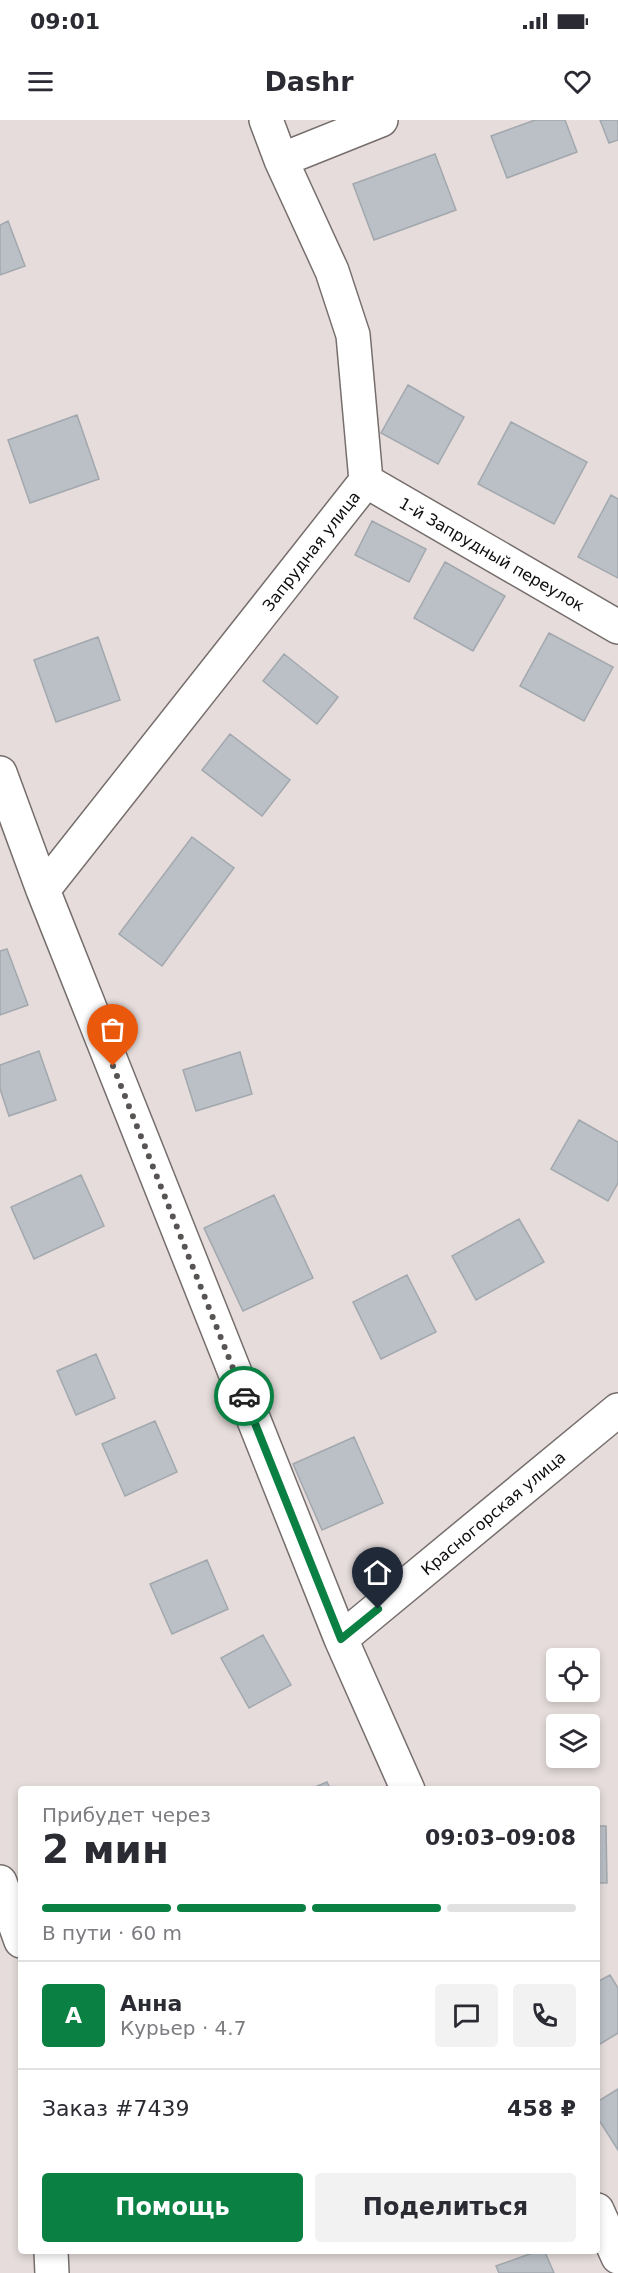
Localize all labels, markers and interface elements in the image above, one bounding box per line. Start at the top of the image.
text: 09:01 [30,9,100,34]
icon: menu [24,65,57,98]
icon: heart [561,65,594,98]
text: Dashr [264,66,354,97]
street label: Запрудная улица [259,488,364,615]
street label: 1-й Запрудный переулок [396,494,588,615]
pin [87,1004,138,1066]
icon: bag [96,1013,129,1046]
courier [214,1366,274,1426]
icon: car [228,1380,261,1413]
street label: Красногорская улица [417,1447,569,1579]
pin [352,1547,403,1609]
icon: home [361,1556,394,1589]
map controls [546,1648,600,1768]
button: locate [546,1648,600,1702]
button: layers [546,1714,600,1768]
text: Прибудет через [42,1803,211,1827]
text: 09:03–09:08 [425,1825,576,1850]
text: 2 мин [42,1827,169,1872]
text: В пути · 60 m [42,1921,182,1945]
button: chat [435,1984,498,2047]
button: phone [513,1984,576,2047]
text: Анна [120,1991,182,2016]
text: А [65,2003,82,2028]
text: Курьер · 4.7 [120,2016,246,2040]
text: Заказ #7439 [42,2096,189,2121]
text: 458 ₽ [507,2096,576,2121]
button: Помощь [42,2173,303,2242]
button: Поделиться [315,2173,576,2242]

